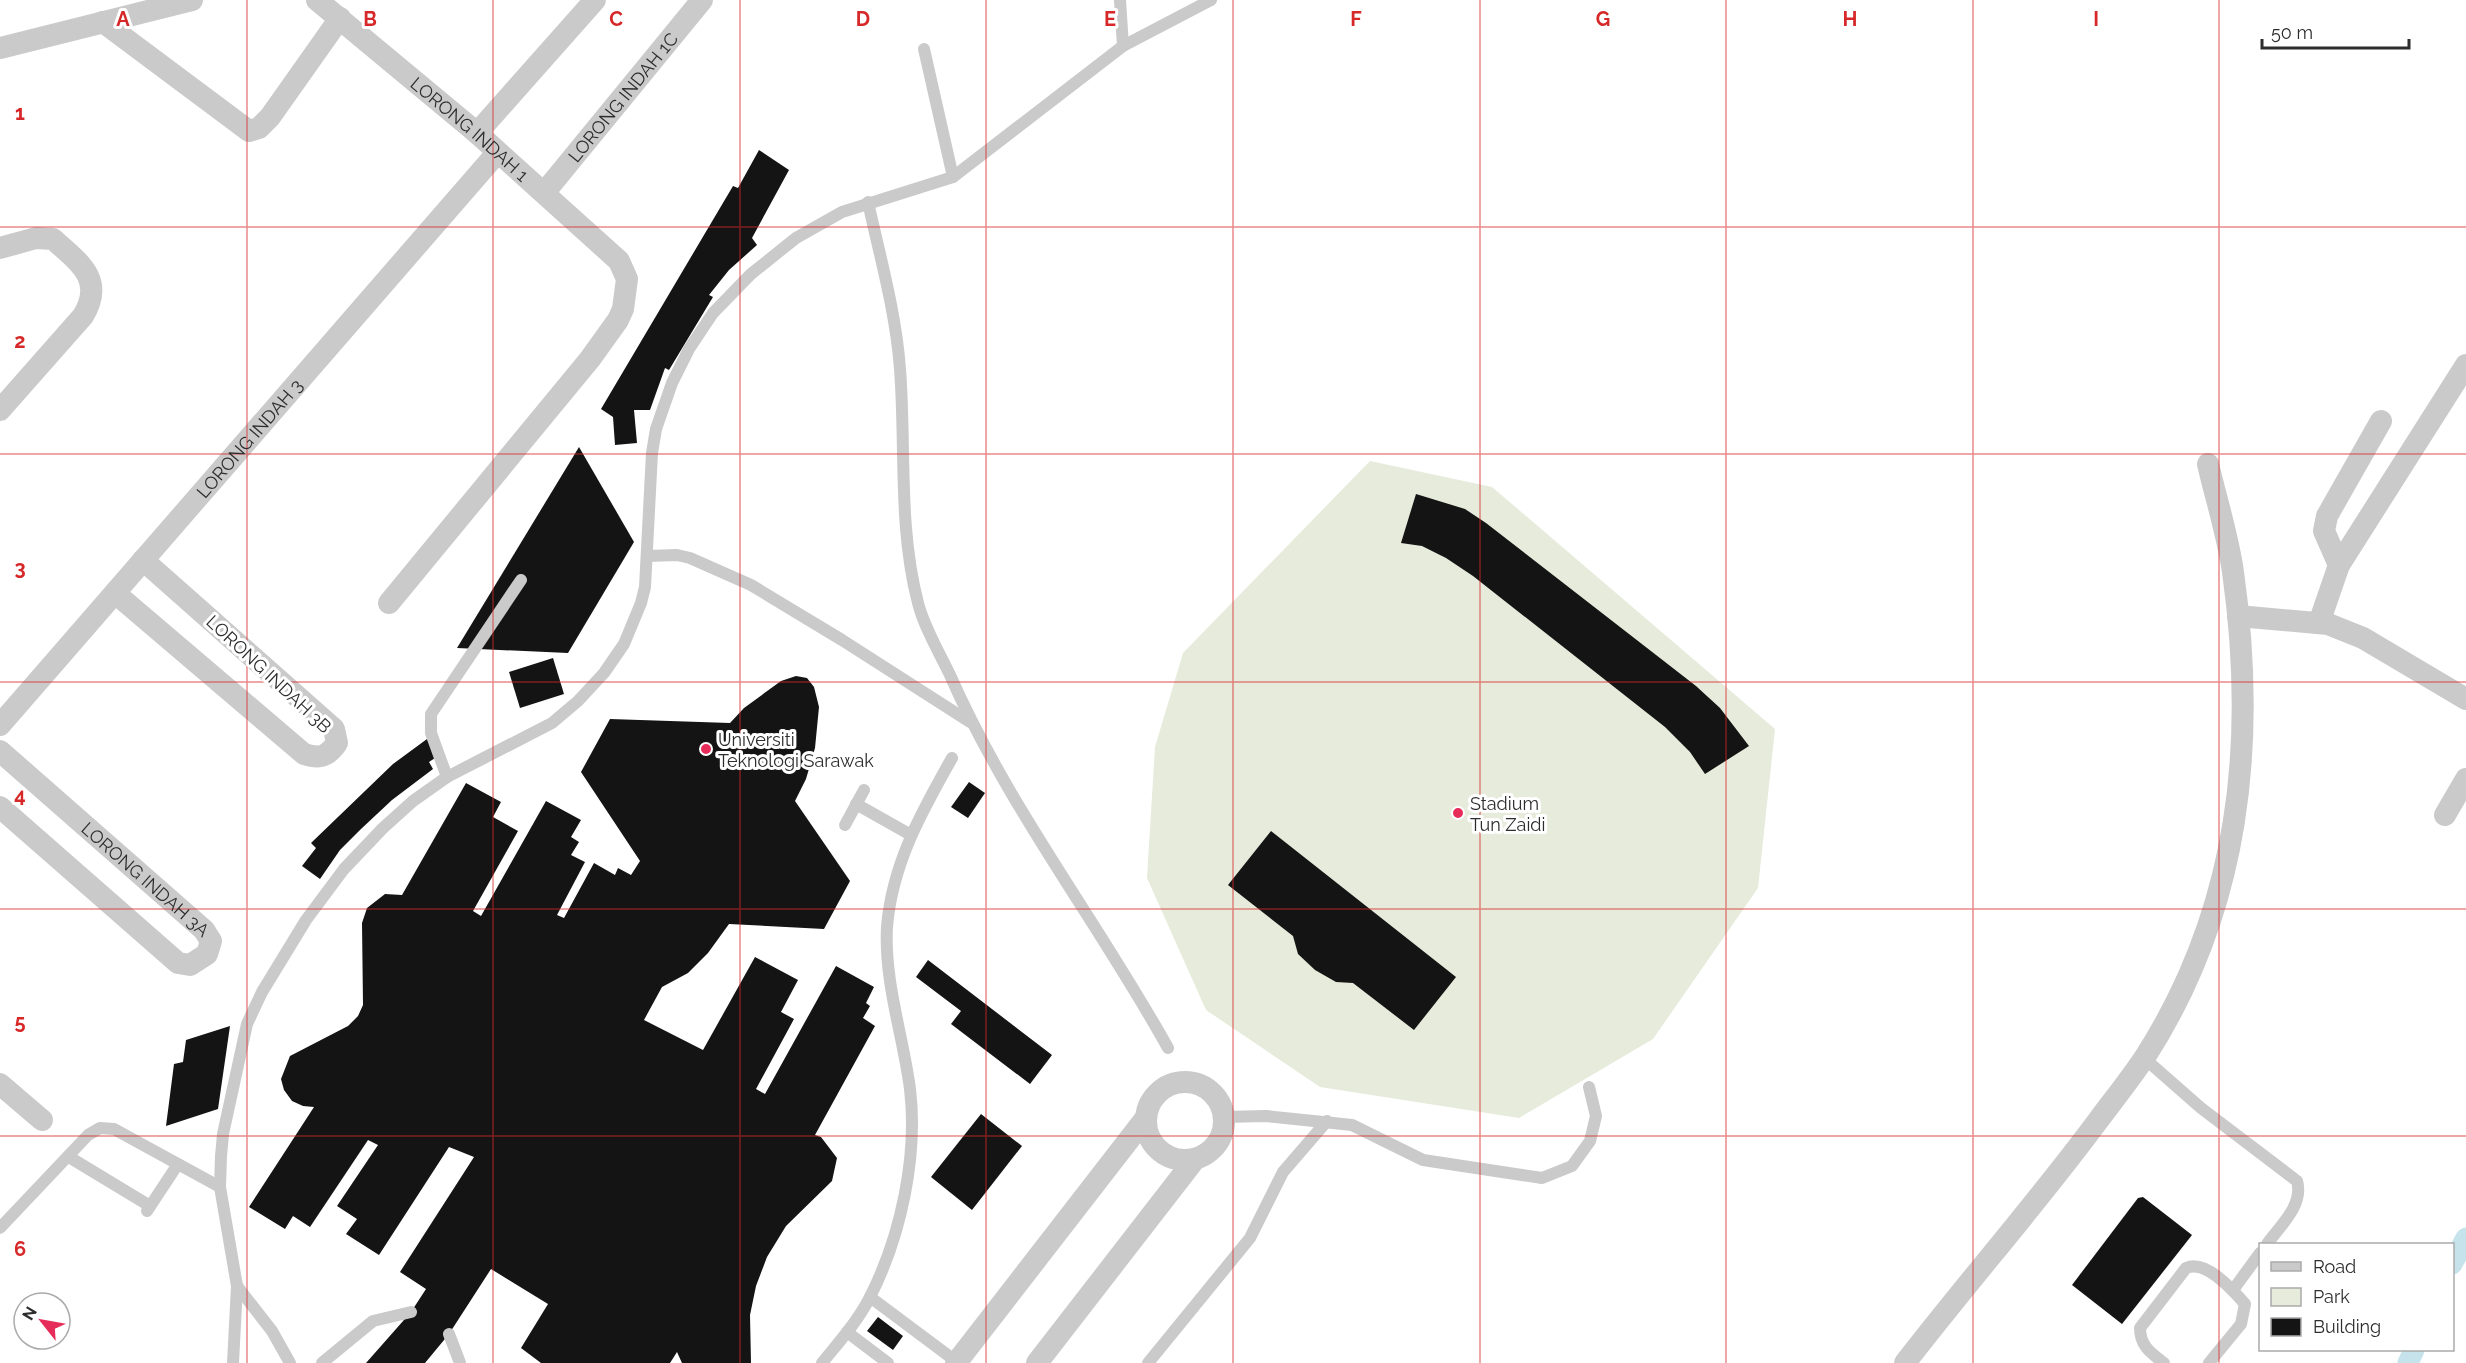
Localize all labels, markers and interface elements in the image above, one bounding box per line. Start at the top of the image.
text: A [116,7,130,31]
text: B [363,7,377,31]
text: C [609,7,623,31]
text: D [856,7,870,31]
text: E [1104,7,1116,31]
text: F [1350,7,1362,31]
text: G [1596,7,1610,31]
text: H [1843,7,1857,31]
text: I [2093,7,2099,31]
scale bar [2262,12,2409,50]
text: 50 m [2271,22,2313,43]
street label: LORONG INDAH 1C [563,28,682,166]
street label: LORONG INDAH 1 [407,72,534,185]
text: 1 [15,101,25,125]
text: 2 [14,329,26,353]
street label: LORONG INDAH 3 [192,374,307,502]
text: 3 [14,556,26,580]
street label: LORONG INDAH 3B [202,611,336,737]
place label: Universiti Teknologi Sarawak [718,729,874,771]
marker: Universiti Teknologi Sarawak [699,742,713,756]
text: 4 [14,783,26,807]
place label: Stadium Tun Zaidi [1470,793,1545,835]
marker: Stadium Tun Zaidi [1451,806,1465,820]
street label: LORONG INDAH 3A [78,817,214,941]
text: 5 [14,1010,26,1034]
text: 6 [14,1237,26,1261]
legend [2259,1243,2454,1351]
text: Road [2313,1256,2356,1277]
text: Park [2313,1286,2350,1307]
north arrow [12,1291,72,1351]
text: N [18,1303,41,1324]
text: Building [2313,1316,2381,1337]

